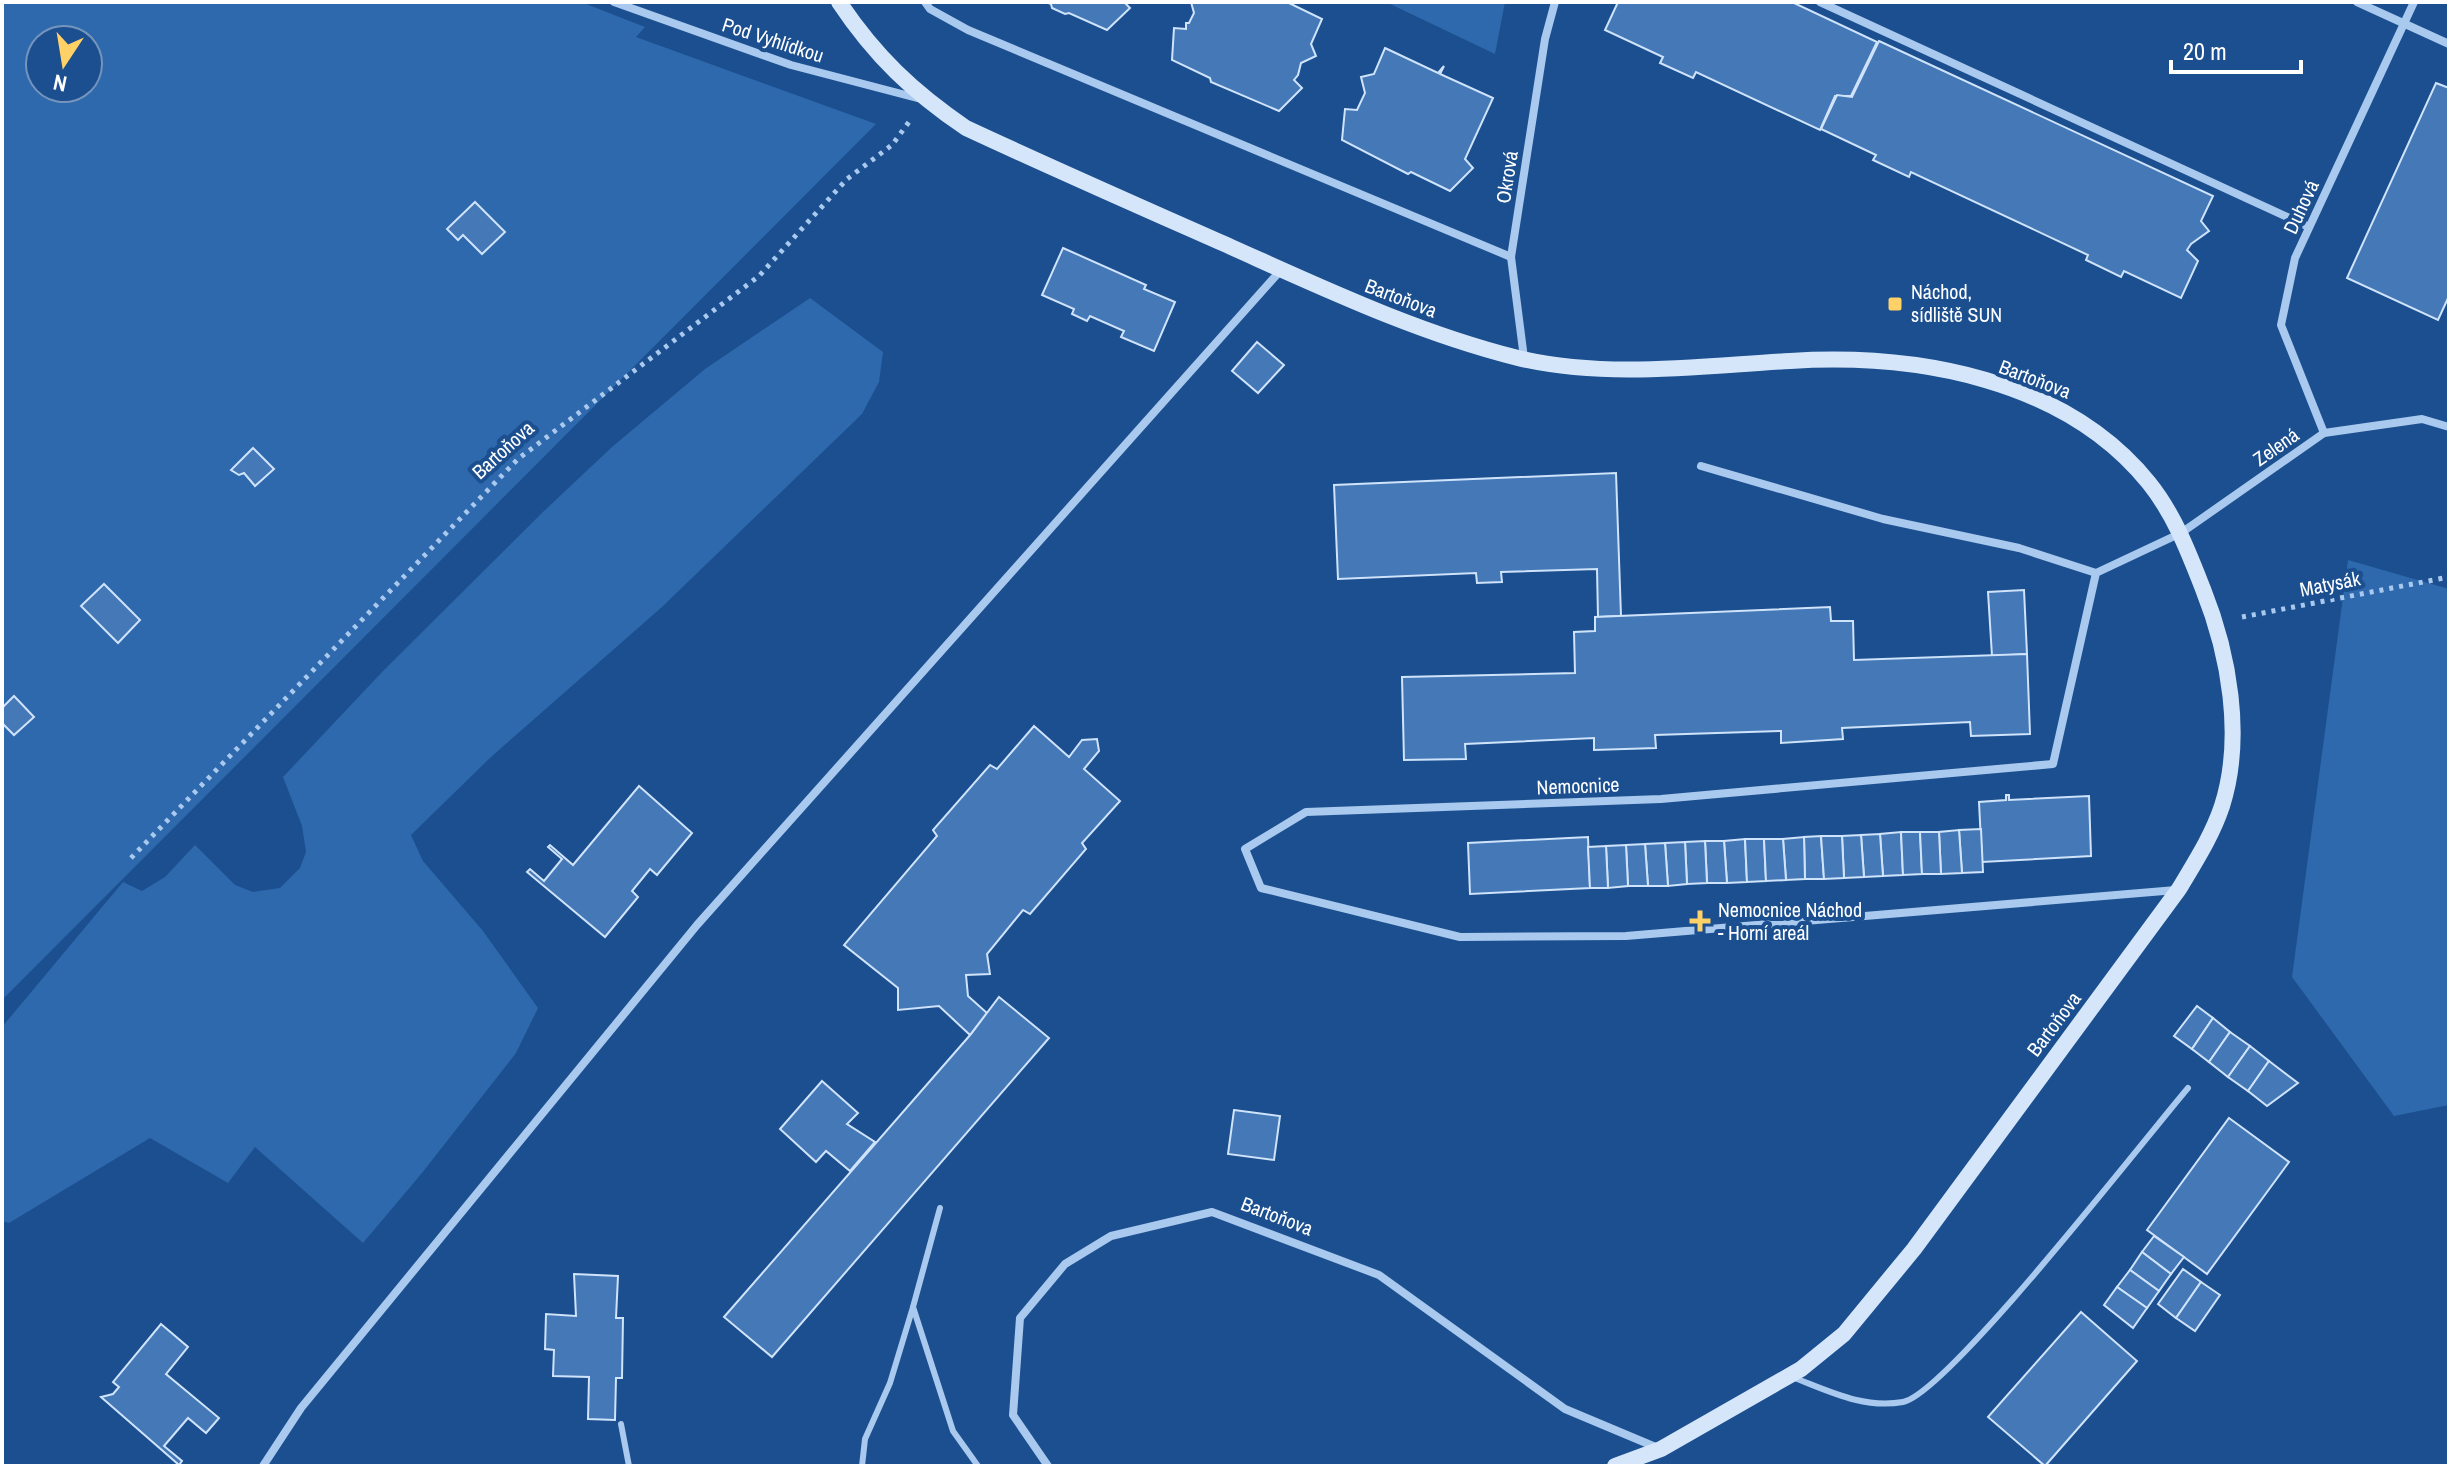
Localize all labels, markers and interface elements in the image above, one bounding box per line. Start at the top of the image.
street label: Pod Vyhlídkou [719,10,827,69]
north arrow [24,24,104,104]
scale bar [2171,24,2301,74]
text: 20 m [2183,35,2227,67]
text: N [50,68,69,100]
street label: Okrová [1489,149,1524,205]
street label: Duhová [2276,175,2325,238]
street label: Bartoňova [1361,272,1441,324]
place label: Náchod, sídliště SUN [1911,278,2002,328]
marker: Náchod, sídliště SUN [1886,295,1904,313]
street label: Bartoňova [1995,353,2075,405]
street label: Bartoňova [466,415,539,485]
street label: Zelená [2247,421,2304,472]
street label: Matysák [2297,564,2363,603]
street label: Nemocnice [1536,771,1620,800]
place label: Nemocnice Náchod - Horní areál [1718,896,1862,946]
marker: Nemocnice Náchod - Horní areál [1689,910,1711,932]
street label: Bartoňova [2020,986,2087,1062]
street label: Bartoňova [1237,1190,1317,1242]

